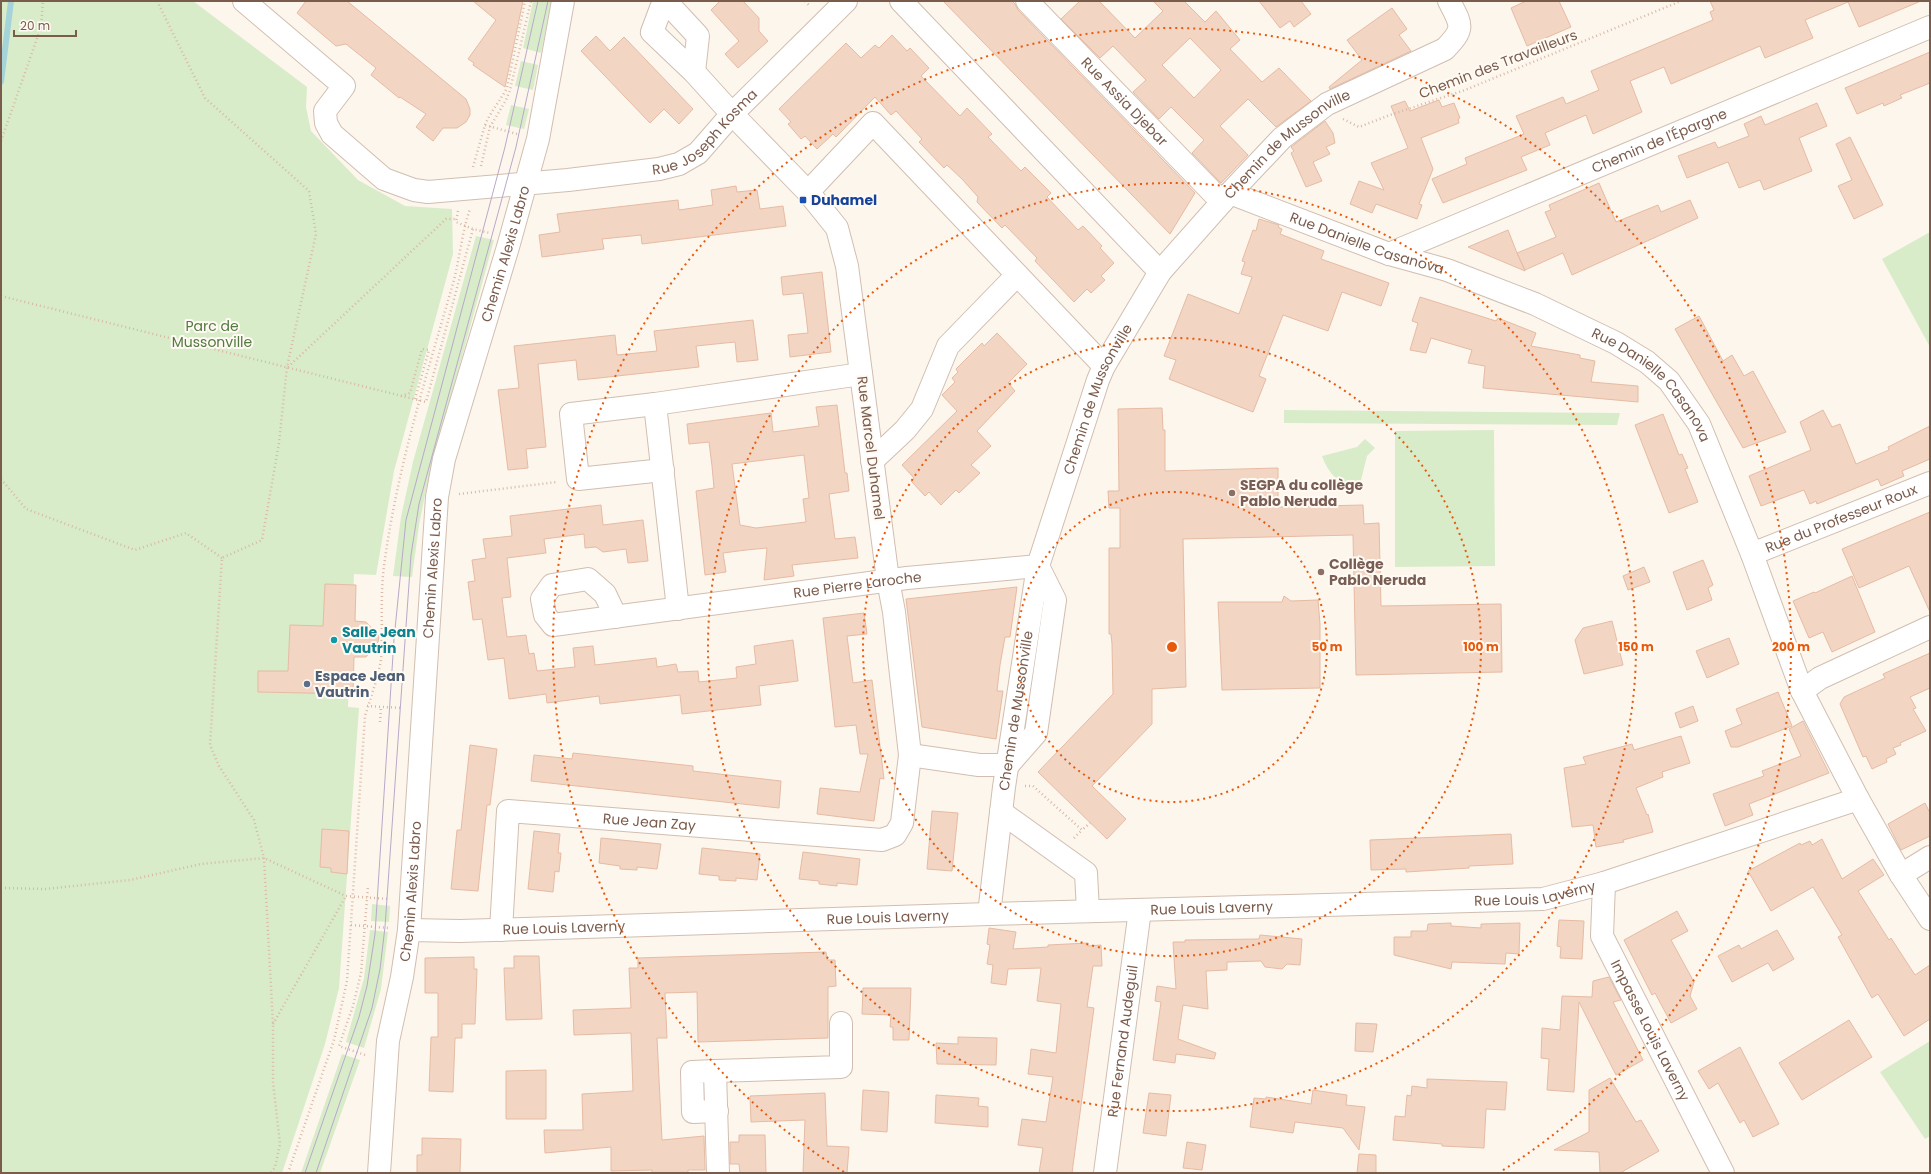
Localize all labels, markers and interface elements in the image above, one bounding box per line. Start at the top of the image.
scale bar [14,12,76,38]
text: 20 m [20,17,50,34]
street label: Chemin des Travailleurs [1416,25,1580,103]
street label: Rue Assia Djebar [1077,53,1172,150]
street label: Rue Joseph Kosma [651,84,762,180]
street label: Chemin de Mussonville [1219,84,1354,203]
street label: Chemin de l'Épargne [1588,103,1730,178]
street label: Chemin Alexis Labro [476,183,535,324]
place label: Duhamel [811,190,877,210]
marker: Duhamel [798,195,808,205]
street label: Rue Danielle Casanova [1287,207,1446,279]
park label: Parc de Mussonville [172,316,253,352]
street label: Chemin de Mussonville [1058,320,1137,477]
street label: Rue Danielle Casanova [1588,323,1715,445]
street label: Rue Marcel Duhamel [852,375,890,521]
place label: SEGPA du collège Pablo Neruda [1240,475,1364,511]
street label: Rue du Professeur Roux [1762,479,1920,558]
marker: SEGPA du collège Pablo Neruda [1227,488,1237,498]
street label: Chemin Alexis Labro [418,497,447,639]
place label: Collège Pablo Neruda [1329,554,1426,590]
street label: Rue Pierre Laroche [792,567,923,603]
marker: Collège Pablo Neruda [1316,567,1326,577]
place label: Salle Jean Vautrin [342,622,416,658]
street label: Chemin de Mussonville [994,629,1038,792]
marker: Salle Jean Vautrin [329,635,339,645]
text: 50 m [1312,638,1343,655]
text: 100 m [1463,638,1499,655]
text: 150 m [1618,638,1654,655]
text: 200 m [1772,638,1810,655]
centre of rings [1165,640,1179,654]
place label: Espace Jean Vautrin [315,666,405,702]
marker: Espace Jean Vautrin [302,679,312,689]
street label: Rue Jean Zay [602,808,697,836]
street label: Chemin Alexis Labro [394,820,426,963]
street label: Rue Louis Laverny [1474,876,1598,911]
street label: Rue Louis Laverny [1150,896,1273,920]
street label: Rue Louis Laverny [826,905,949,929]
street label: Rue Louis Laverny [502,916,626,940]
street label: Impasse Louis Laverny [1606,956,1695,1105]
street label: Rue Fernand Audeguil [1103,964,1143,1119]

